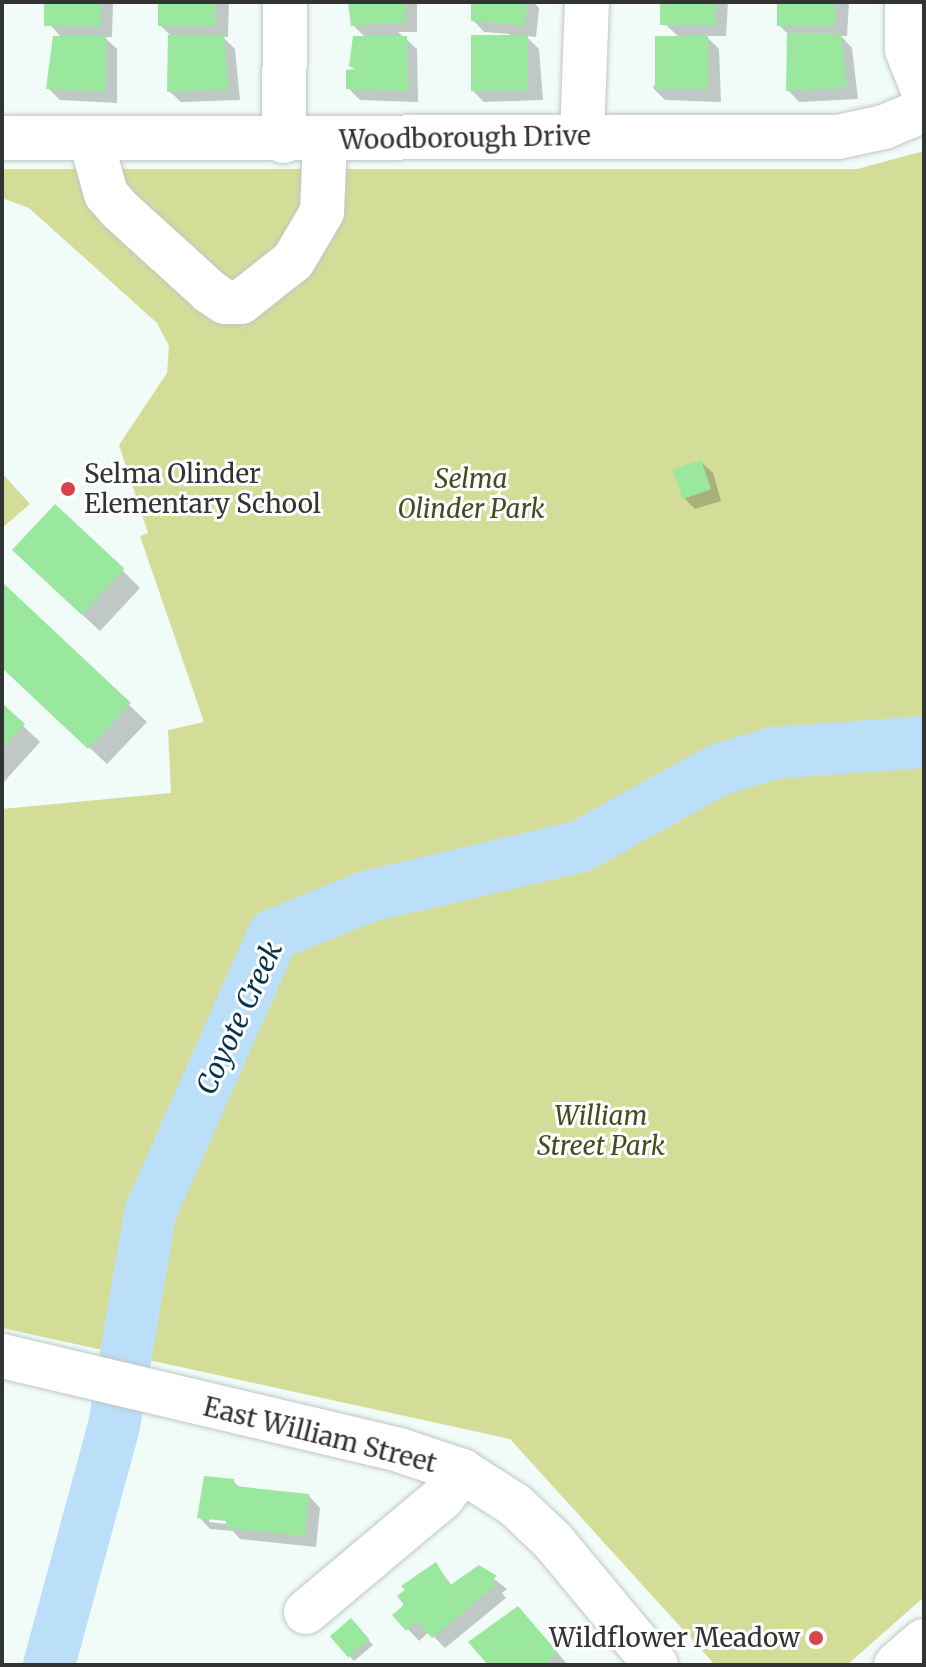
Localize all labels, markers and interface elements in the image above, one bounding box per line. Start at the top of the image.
street label: Woodborough Drive [339,120,591,156]
place label: Selma Olinder Elementary School [84,458,321,520]
park label: Selma Olinder Park [397,463,545,524]
marker: Selma Olinder Elementary School [59,480,77,498]
water label: Coyote Creek [189,936,289,1100]
park label: William Street Park [537,1100,665,1162]
street label: East William Street [200,1391,440,1479]
place label: Wildflower Meadow [549,1622,800,1654]
marker: Wildflower Meadow [807,1629,825,1647]

